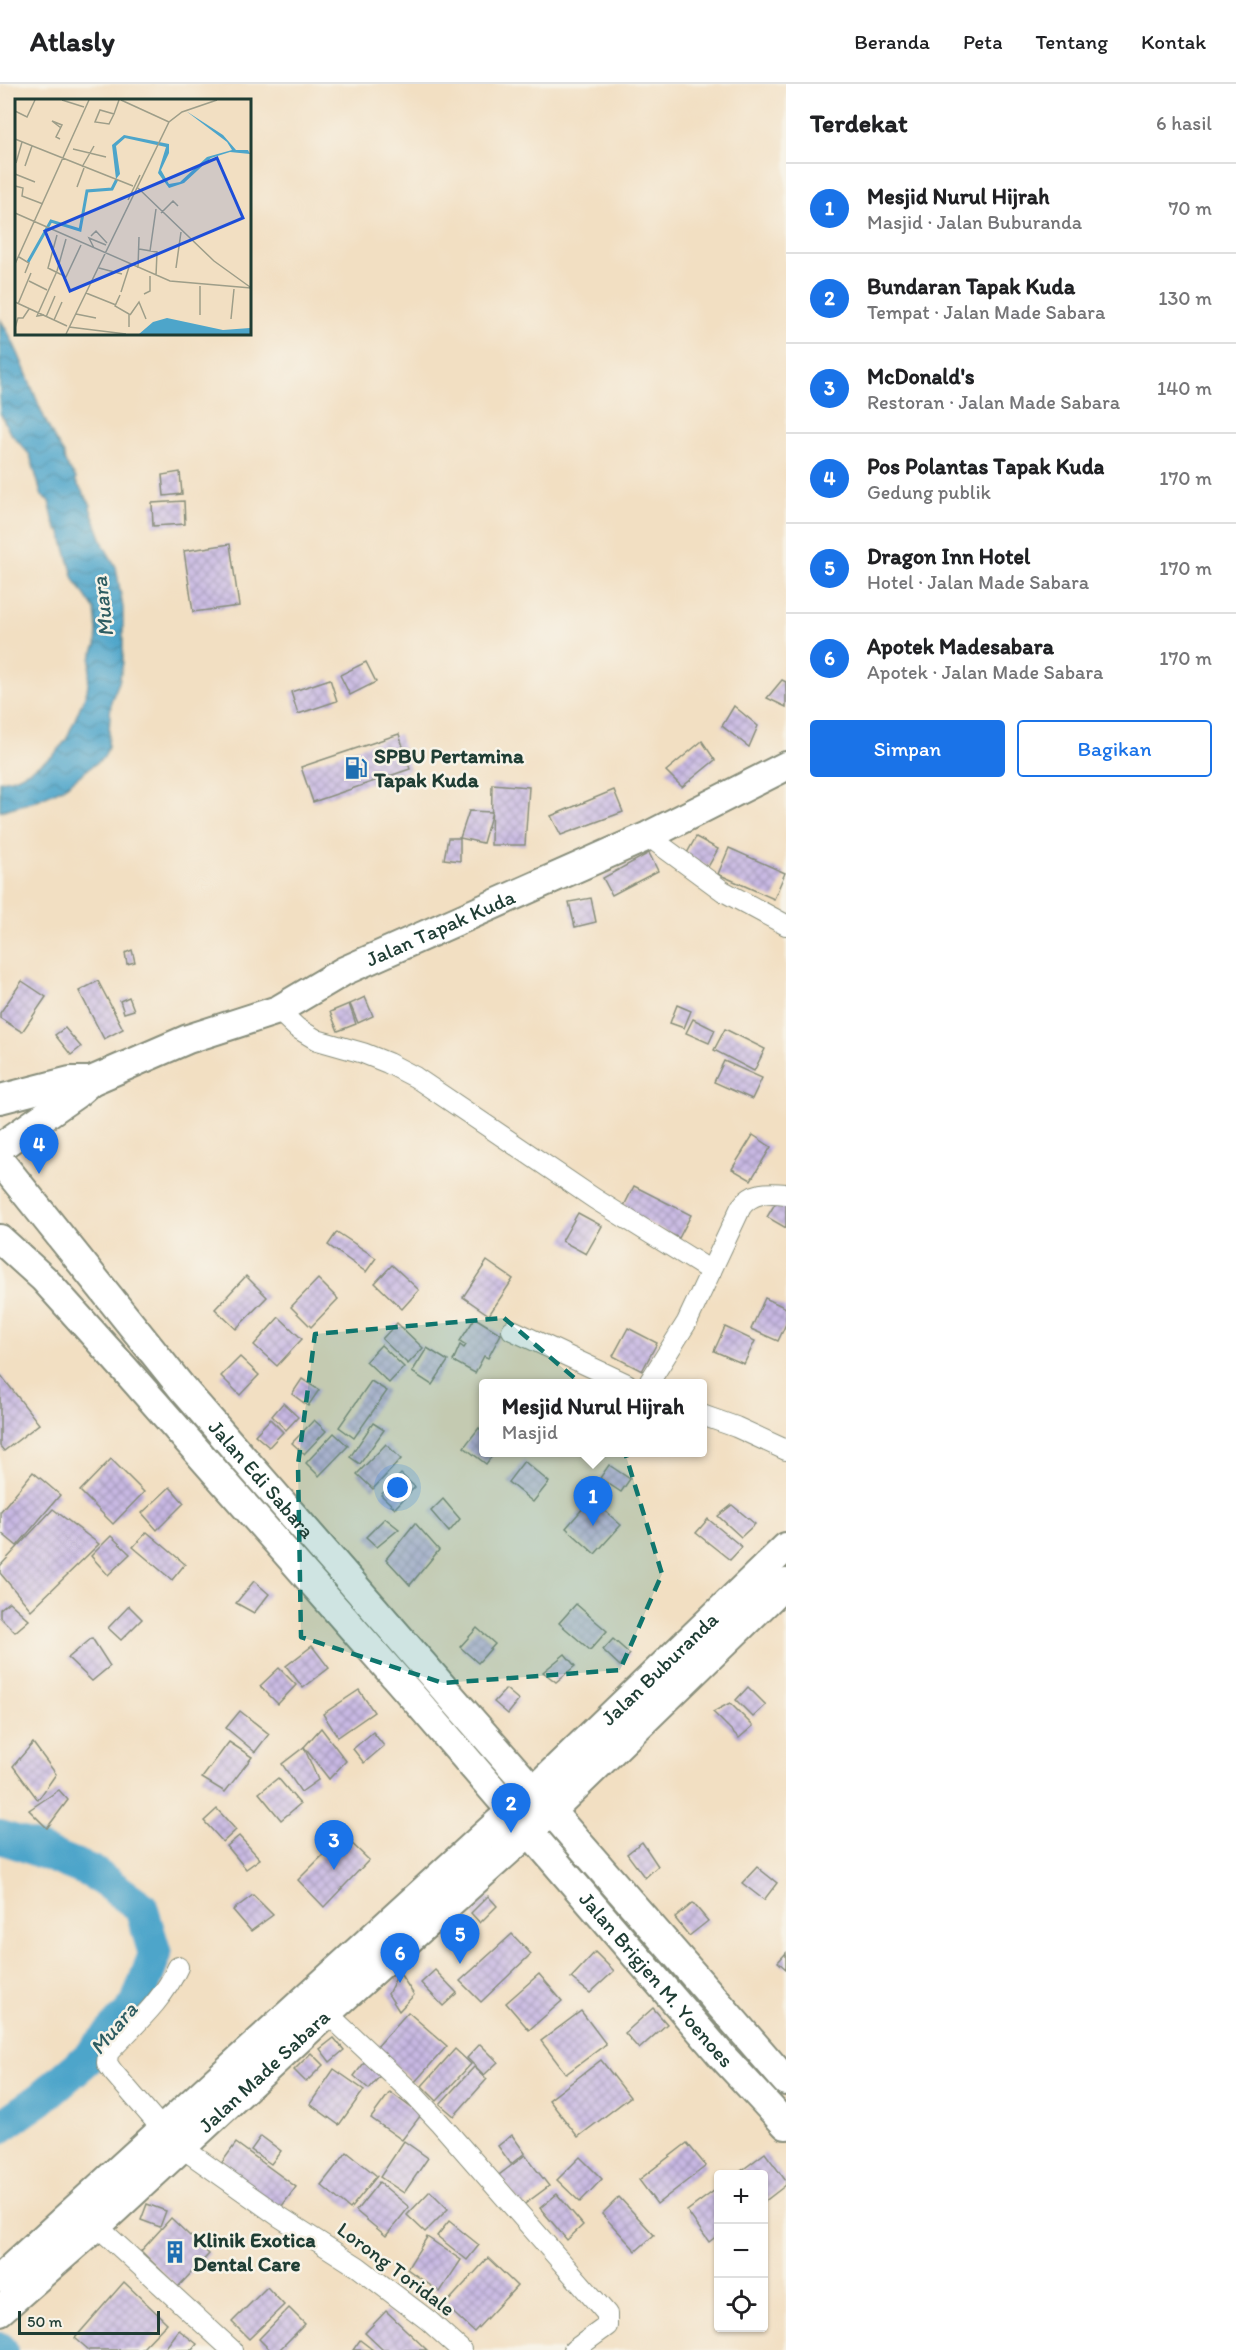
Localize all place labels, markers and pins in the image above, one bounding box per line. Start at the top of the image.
place label: SPBU Pertamina Tapak Kuda [373,743,525,793]
fuel station icon: SPBU Pertamina Tapak Kuda [343,755,369,781]
pin: 4 [20,1124,58,1174]
pin: 1 [574,1476,612,1526]
pin: 2 [492,1784,530,1833]
pin: 3 [314,1820,354,1870]
pin: 5 [440,1914,480,1964]
pin: 6 [380,1934,420,1983]
place label: Klinik Exotica Dental Care [193,2227,316,2276]
building icon: Klinik Exotica Dental Care [162,2239,188,2265]

